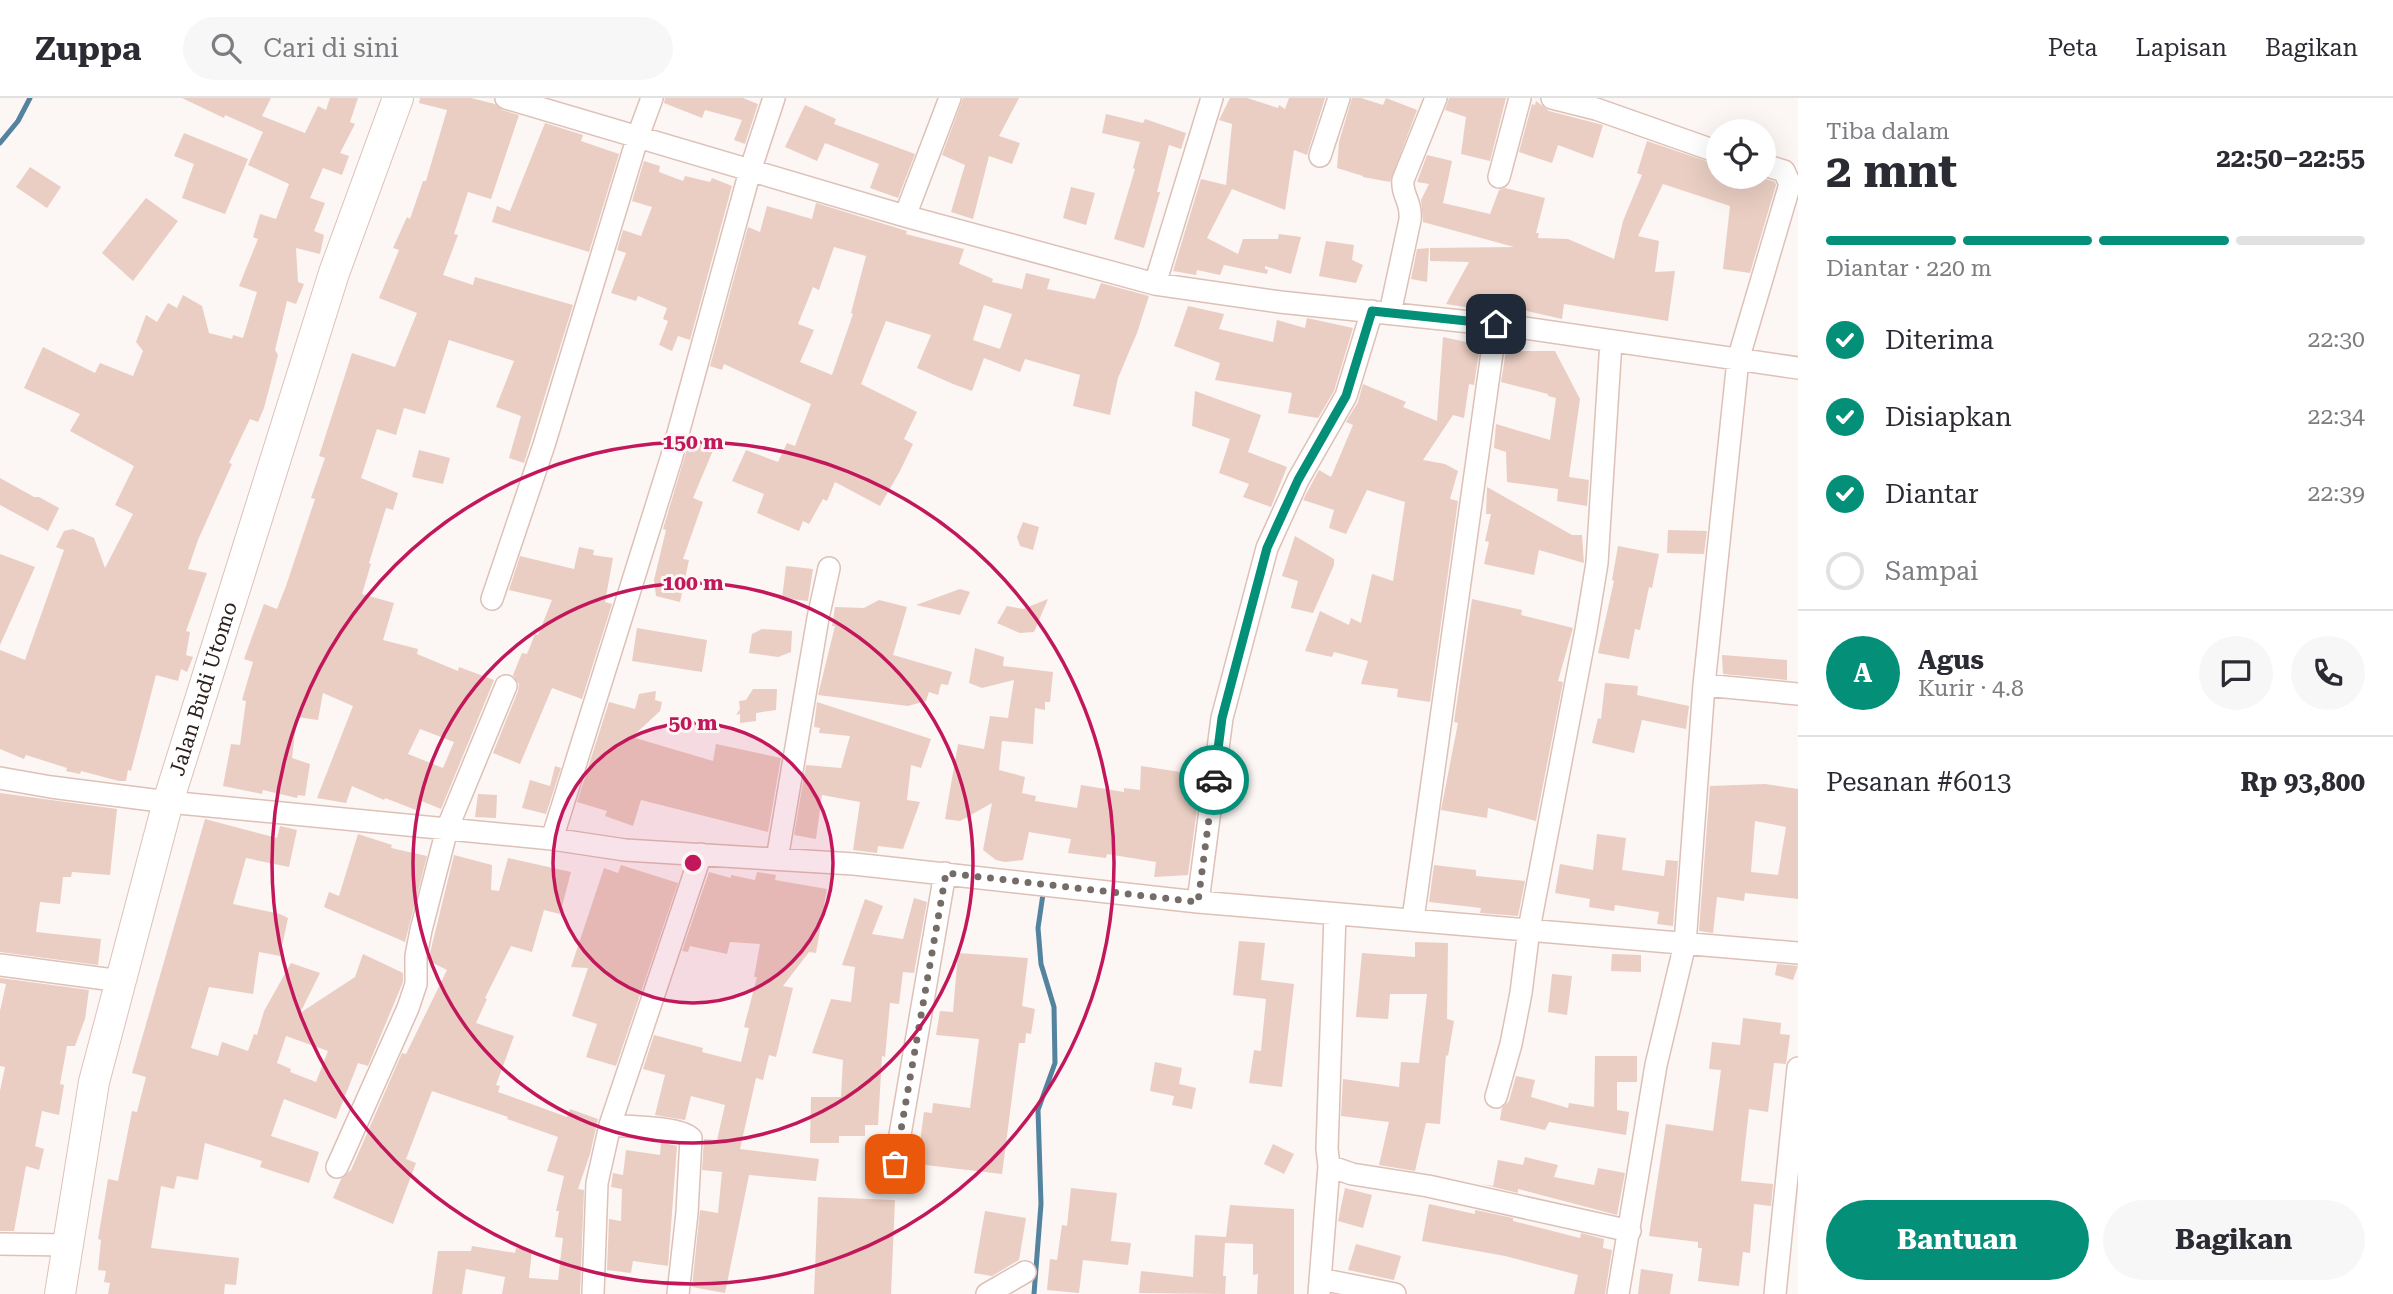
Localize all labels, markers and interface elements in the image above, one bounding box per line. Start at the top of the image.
search box [183,17,673,80]
text: Zuppa [35,29,141,68]
icon: search [207,29,245,67]
text: Cari di sini [263,33,399,63]
text: Peta [2048,34,2098,62]
text: Lapisan [2136,34,2227,62]
text: Bagikan [2265,34,2358,62]
text: Tiba dalam [1826,118,1949,145]
map controls [1706,119,1776,189]
button: locate [1706,119,1776,189]
text: 22:50–22:55 [2216,143,2365,173]
text: 2 mnt [1826,144,1957,198]
text: Diantar · 220 m [1826,255,1992,282]
pin [1466,294,1526,354]
icon: home [1477,305,1515,343]
icon: check [1826,321,1864,359]
text: Diterima [1885,325,1994,355]
text: 22:30 [2308,326,2365,353]
icon: check [1826,398,1864,436]
text: Disiapkan [1885,402,2012,432]
text: 22:34 [2308,403,2365,430]
text: 150 m [663,430,723,454]
icon: check [1826,475,1864,513]
text: Diantar [1885,479,1979,509]
text: 22:39 [2308,480,2365,507]
text: Sampai [1885,556,1978,586]
text: 100 m [663,571,723,595]
street label: Jalan Budi Utomo [165,599,242,779]
button: chat [2199,636,2273,710]
button: phone [2291,636,2365,710]
text: Agus [1918,645,1984,675]
text: A [1854,658,1872,688]
text: Kurir · 4.8 [1918,675,2024,702]
text: 50 m [668,711,718,735]
courier [1179,745,1249,815]
icon: car [1195,761,1233,799]
text: Pesanan #6013 [1826,767,2012,797]
text: Rp 93,800 [2240,767,2365,797]
centre of rings [681,851,705,875]
pin [865,1134,925,1194]
icon: bag [876,1145,914,1183]
button: Bantuan [1826,1200,2089,1280]
button: Bagikan [2103,1200,2365,1280]

